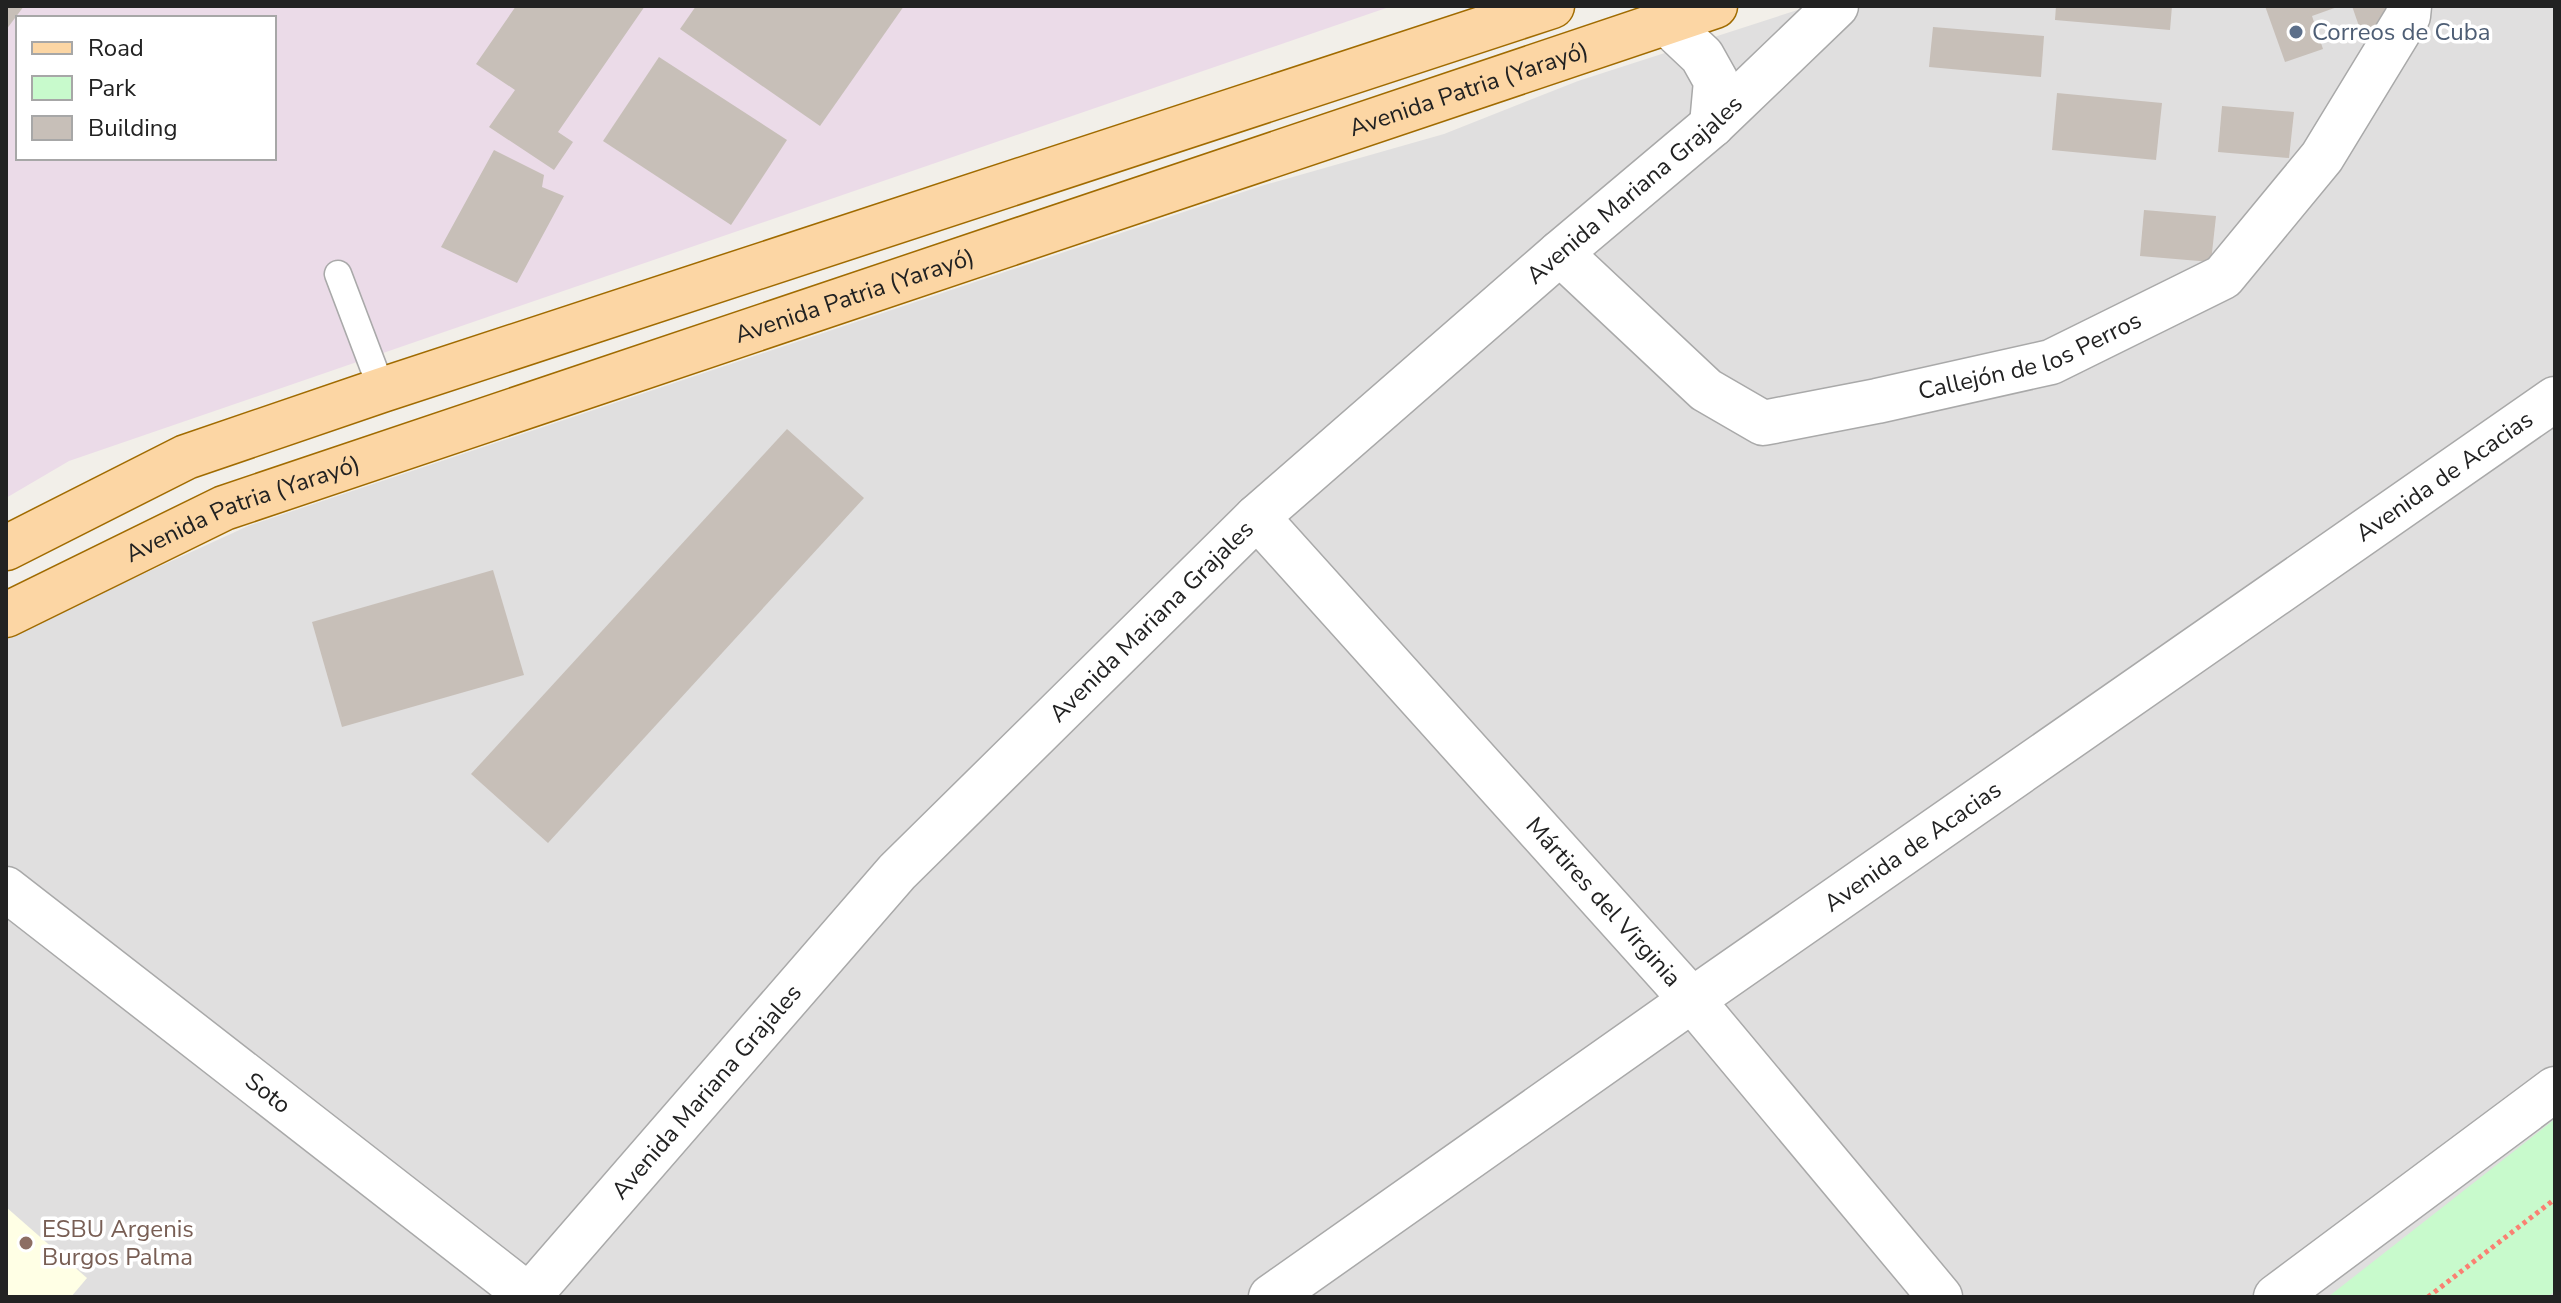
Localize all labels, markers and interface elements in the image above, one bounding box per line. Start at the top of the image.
legend [16,16,276,160]
place label: Correos de Cuba [2312,16,2491,48]
marker: Correos de Cuba [2287,23,2305,41]
text: Road [88,32,144,64]
street label: Avenida Patria (Yarayó) [1345,34,1592,144]
text: Park [88,72,137,104]
street label: Avenida Mariana Grajales [1519,88,1749,291]
text: Building [88,112,178,144]
street label: Avenida Patria (Yarayó) [731,241,978,351]
street label: Callejón de los Perros [1915,304,2147,407]
street label: Avenida de Acacias [2349,403,2539,549]
street label: Avenida Patria (Yarayó) [120,447,364,570]
street label: Avenida Mariana Grajales [1042,513,1260,729]
street label: Avenida de Acacias [1818,774,2007,919]
street label: Mártires del Virginia [1519,810,1688,993]
street label: Avenida Mariana Grajales [604,977,809,1206]
street label: Soto [239,1065,297,1121]
place label: ESBU Argenis Burgos Palma [42,1213,194,1273]
marker: ESBU Argenis Burgos Palma [17,1234,35,1252]

